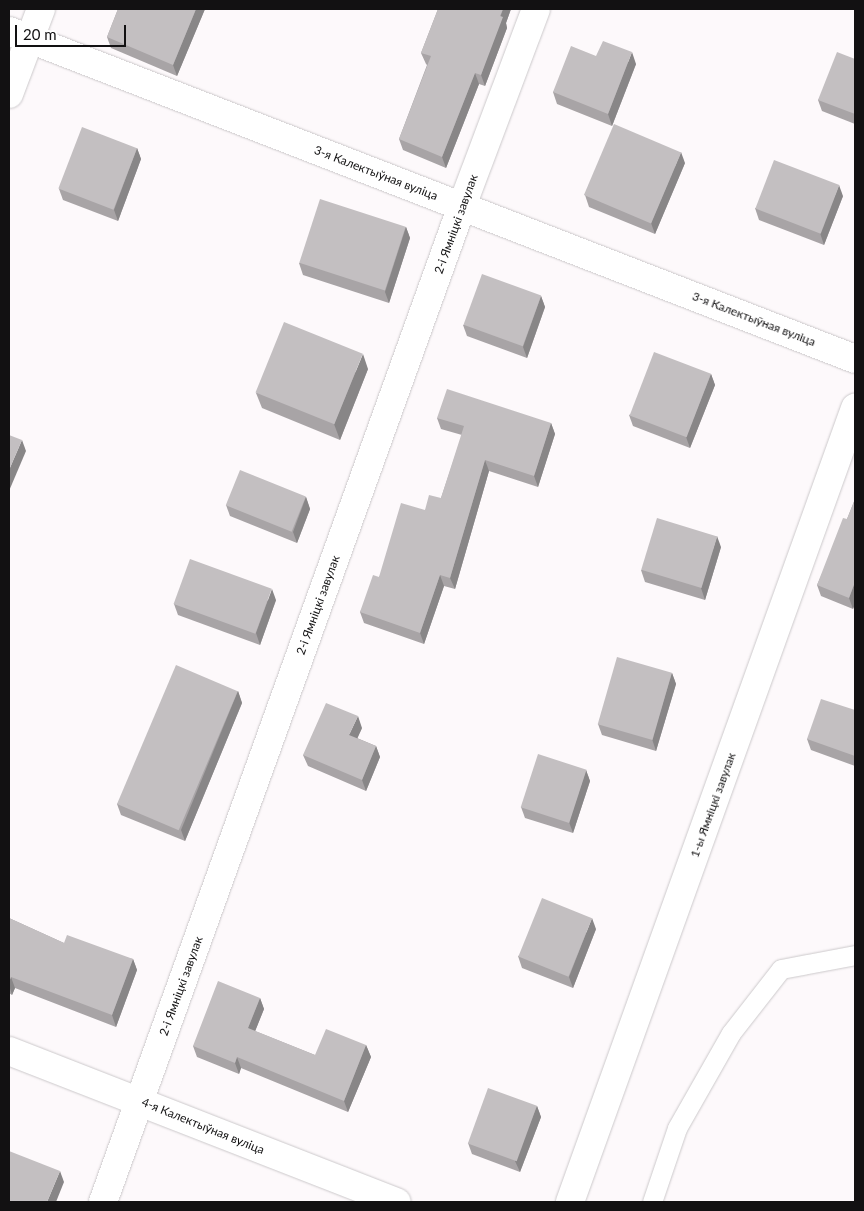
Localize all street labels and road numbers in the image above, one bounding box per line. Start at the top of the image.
street label: 3-я Калектыўная вуліца [312,143,440,203]
street label: 2-і Ямніцкі завулак [431,172,481,276]
street label: 3-я Калектыўная вуліца [690,289,818,349]
street label: 2-і Ямніцкі завулак [293,553,343,657]
street label: 1-ы Ямніцкі завулак [687,751,739,859]
street label: 2-і Ямніцкі завулак [156,934,206,1038]
street label: 4-я Калектыўная вуліца [140,1095,266,1157]

